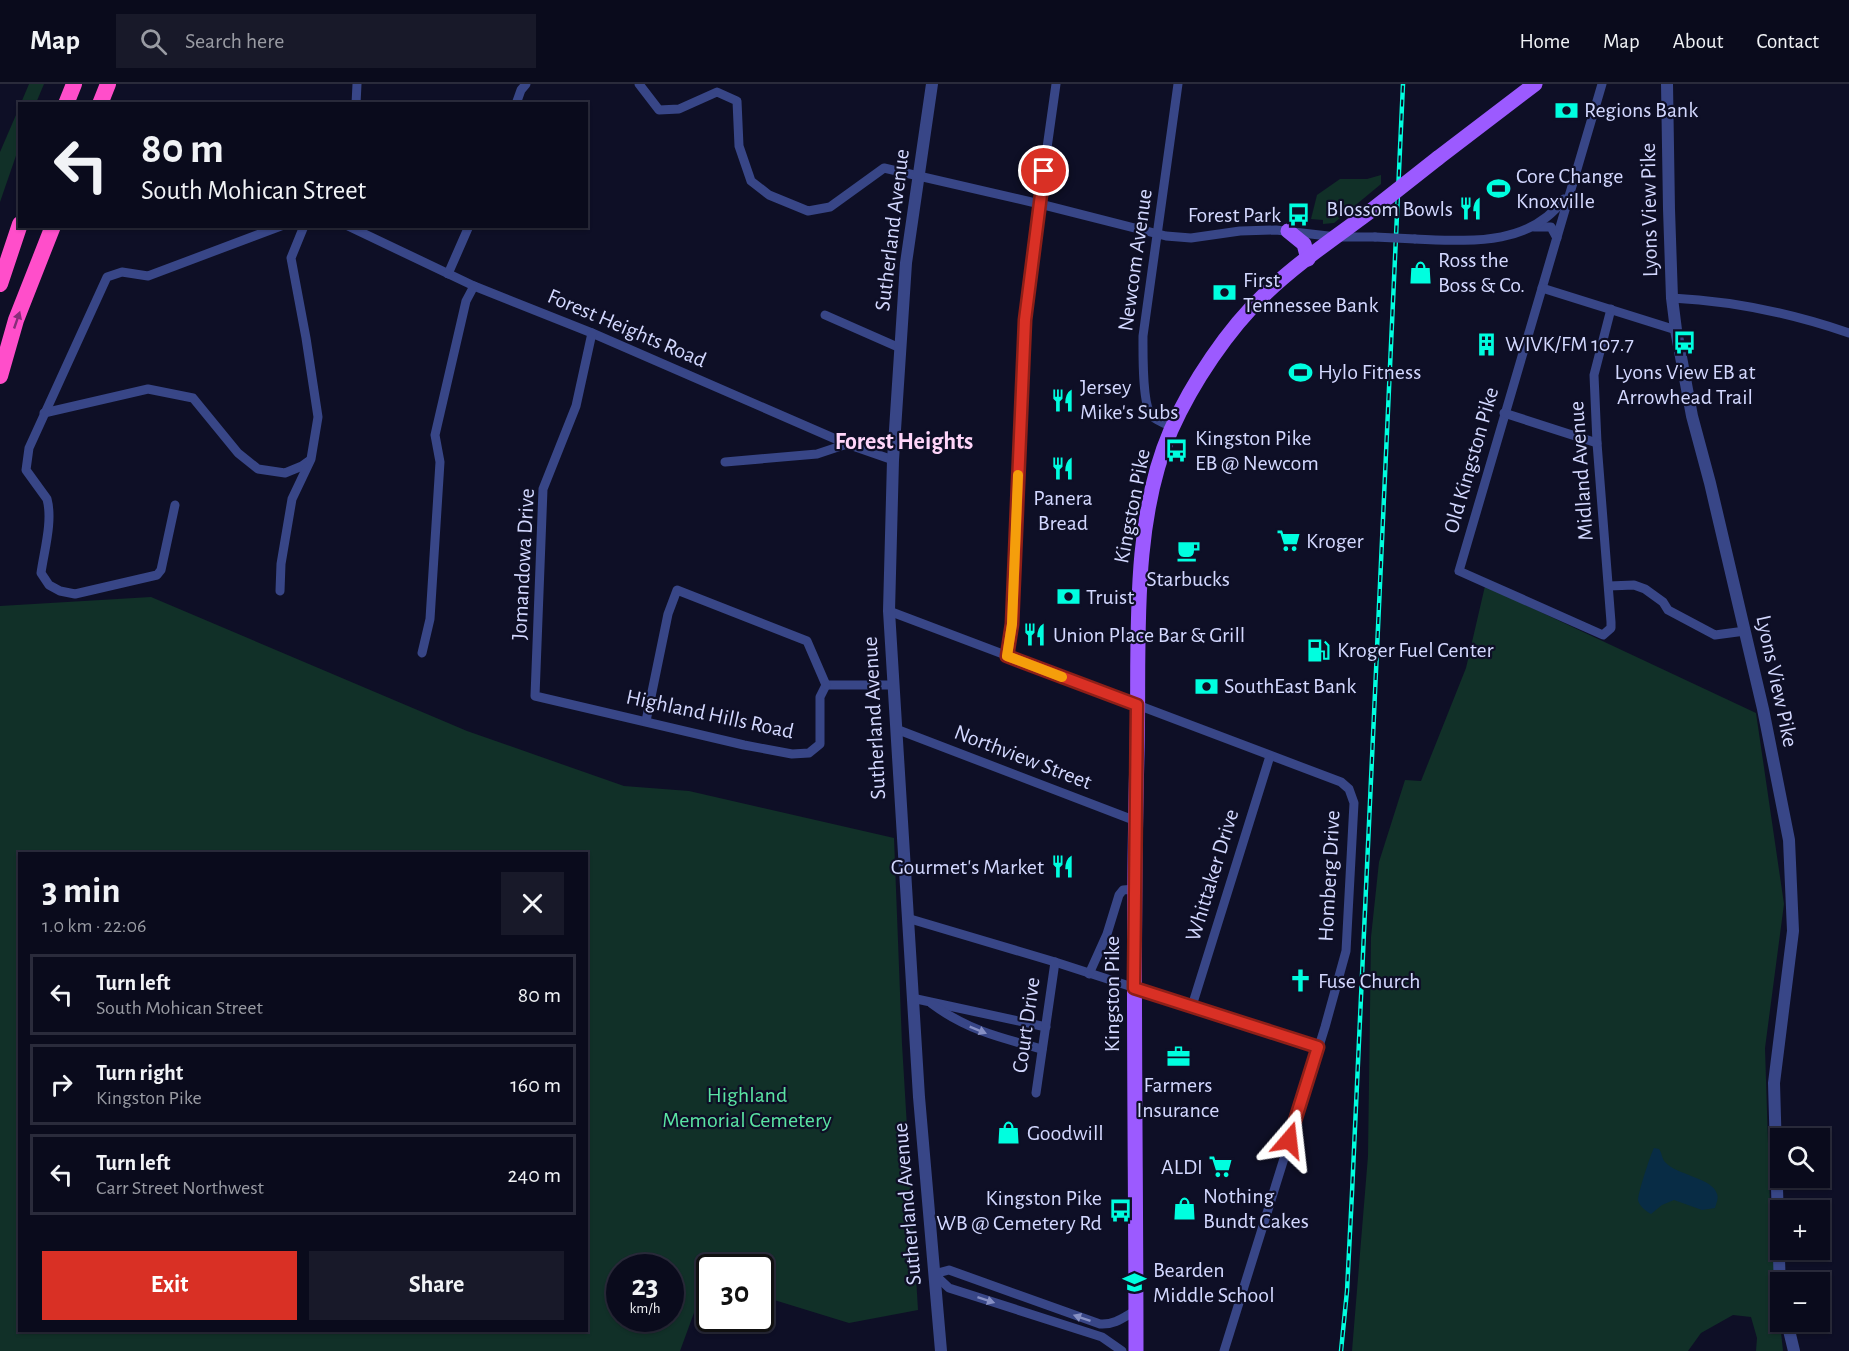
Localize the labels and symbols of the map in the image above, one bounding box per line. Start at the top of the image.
bank icon: Regions Bank [1553,97,1579,123]
place label: Regions Bank [1584,99,1698,121]
street label: Lyons View Pike [1637,143,1661,277]
pin [1018,145,1069,196]
street label: Sutherland Avenue [871,148,913,312]
place label: Core Change Knoxville [1516,165,1623,212]
sports icon: Core Change Knoxville [1485,176,1511,202]
street label: Newcom Avenue [1114,187,1156,333]
restaurant icon: Blossom Bowls [1458,196,1484,222]
place label: Blossom Bowls [1326,198,1453,220]
bus stop icon: Forest Park [1286,202,1312,228]
place label: Forest Park [1188,204,1281,226]
place label: Ross the Boss & Co. [1438,249,1525,296]
shop icon: Ross the Boss & Co. [1407,260,1433,286]
place label: First Tennessee Bank [1243,269,1378,316]
bank icon: First Tennessee Bank [1212,280,1238,306]
street label: Forest Heights Road [544,285,710,371]
one-way arrow [12,311,22,329]
bus stop icon: Lyons View EB at Arrowhead Trail [1672,330,1698,356]
building icon: WIVK/FM 107.7 [1474,331,1500,357]
place label: WIVK/FM 107.7 [1505,333,1634,355]
sports icon: Hylo Fitness [1287,359,1313,385]
place label: Hylo Fitness [1318,361,1421,383]
place label: Lyons View EB at Arrowhead Trail [1615,361,1755,408]
place label: Jersey Mike's Subs [1080,376,1178,423]
street label: Old Kingston Pike [1440,384,1502,536]
restaurant icon: Jersey Mike's Subs [1049,387,1075,413]
street label: Midland Avenue [1565,400,1597,542]
place label: Kingston Pike EB @ Newcom [1195,427,1319,474]
district label: Forest Heights [835,430,973,454]
bus stop icon: Kingston Pike EB @ Newcom [1164,438,1190,464]
street label: Kingston Pike [1110,447,1154,565]
restaurant icon: Panera Bread [1050,456,1076,482]
place label: Panera Bread [1033,487,1093,534]
street label: Jomandowa Drive [508,488,538,640]
supermarket icon: Kroger [1275,528,1301,554]
place label: Kroger [1306,530,1364,552]
cafe icon: Starbucks [1175,537,1201,563]
place label: Starbucks [1146,568,1230,590]
bank icon: Truist [1055,584,1081,610]
place label: Truist [1086,586,1134,608]
street label: Lyons View Pike [1752,613,1802,749]
restaurant icon: Union Place Bar & Grill [1022,622,1048,648]
place label: Union Place Bar & Grill [1053,624,1245,646]
street label: Sutherland Avenue [859,636,889,800]
fuel station icon: Kroger Fuel Center [1306,637,1332,663]
place label: Kroger Fuel Center [1337,639,1494,661]
bank icon: SouthEast Bank [1193,673,1219,699]
place label: SouthEast Bank [1224,675,1356,697]
street label: Highland Hills Road [624,685,796,743]
street label: Northview Street [951,721,1095,793]
street label: Whittaker Drive [1181,806,1243,944]
street label: Homberg Drive [1315,810,1343,942]
restaurant icon: Gourmet's Market [1049,854,1075,880]
place label: Gourmet's Market [891,856,1044,878]
street label: Kingston Pike [1101,936,1123,1052]
church icon: Fuse Church [1287,968,1313,994]
place label: Fuse Church [1318,970,1421,992]
street label: Court Drive [1008,976,1044,1074]
one-way arrow [970,1025,988,1035]
office icon: Farmers Insurance [1165,1043,1191,1069]
place label: Farmers Insurance [1137,1074,1219,1121]
park label: Highland Memorial Cemetery [662,1084,832,1131]
position arrow [1257,1108,1321,1172]
shop icon: Goodwill [996,1120,1022,1146]
street label: Sutherland Avenue [889,1122,925,1286]
place label: Goodwill [1027,1122,1104,1144]
supermarket icon: ALDI [1208,1154,1234,1180]
place label: ALDI [1161,1156,1203,1178]
place label: Nothing Bundt Cakes [1203,1185,1309,1232]
place label: Kingston Pike WB @ Cemetery Rd [936,1187,1102,1234]
shop icon: Nothing Bundt Cakes [1172,1196,1198,1222]
bus stop icon: Kingston Pike WB @ Cemetery Rd [1107,1198,1133,1224]
speed limit sign: 30 [696,1254,774,1332]
place label: Bearden Middle School [1153,1259,1275,1306]
school or university icon: Bearden Middle School [1122,1270,1148,1296]
one-way arrow [977,1295,995,1305]
one-way arrow [1073,1312,1091,1322]

